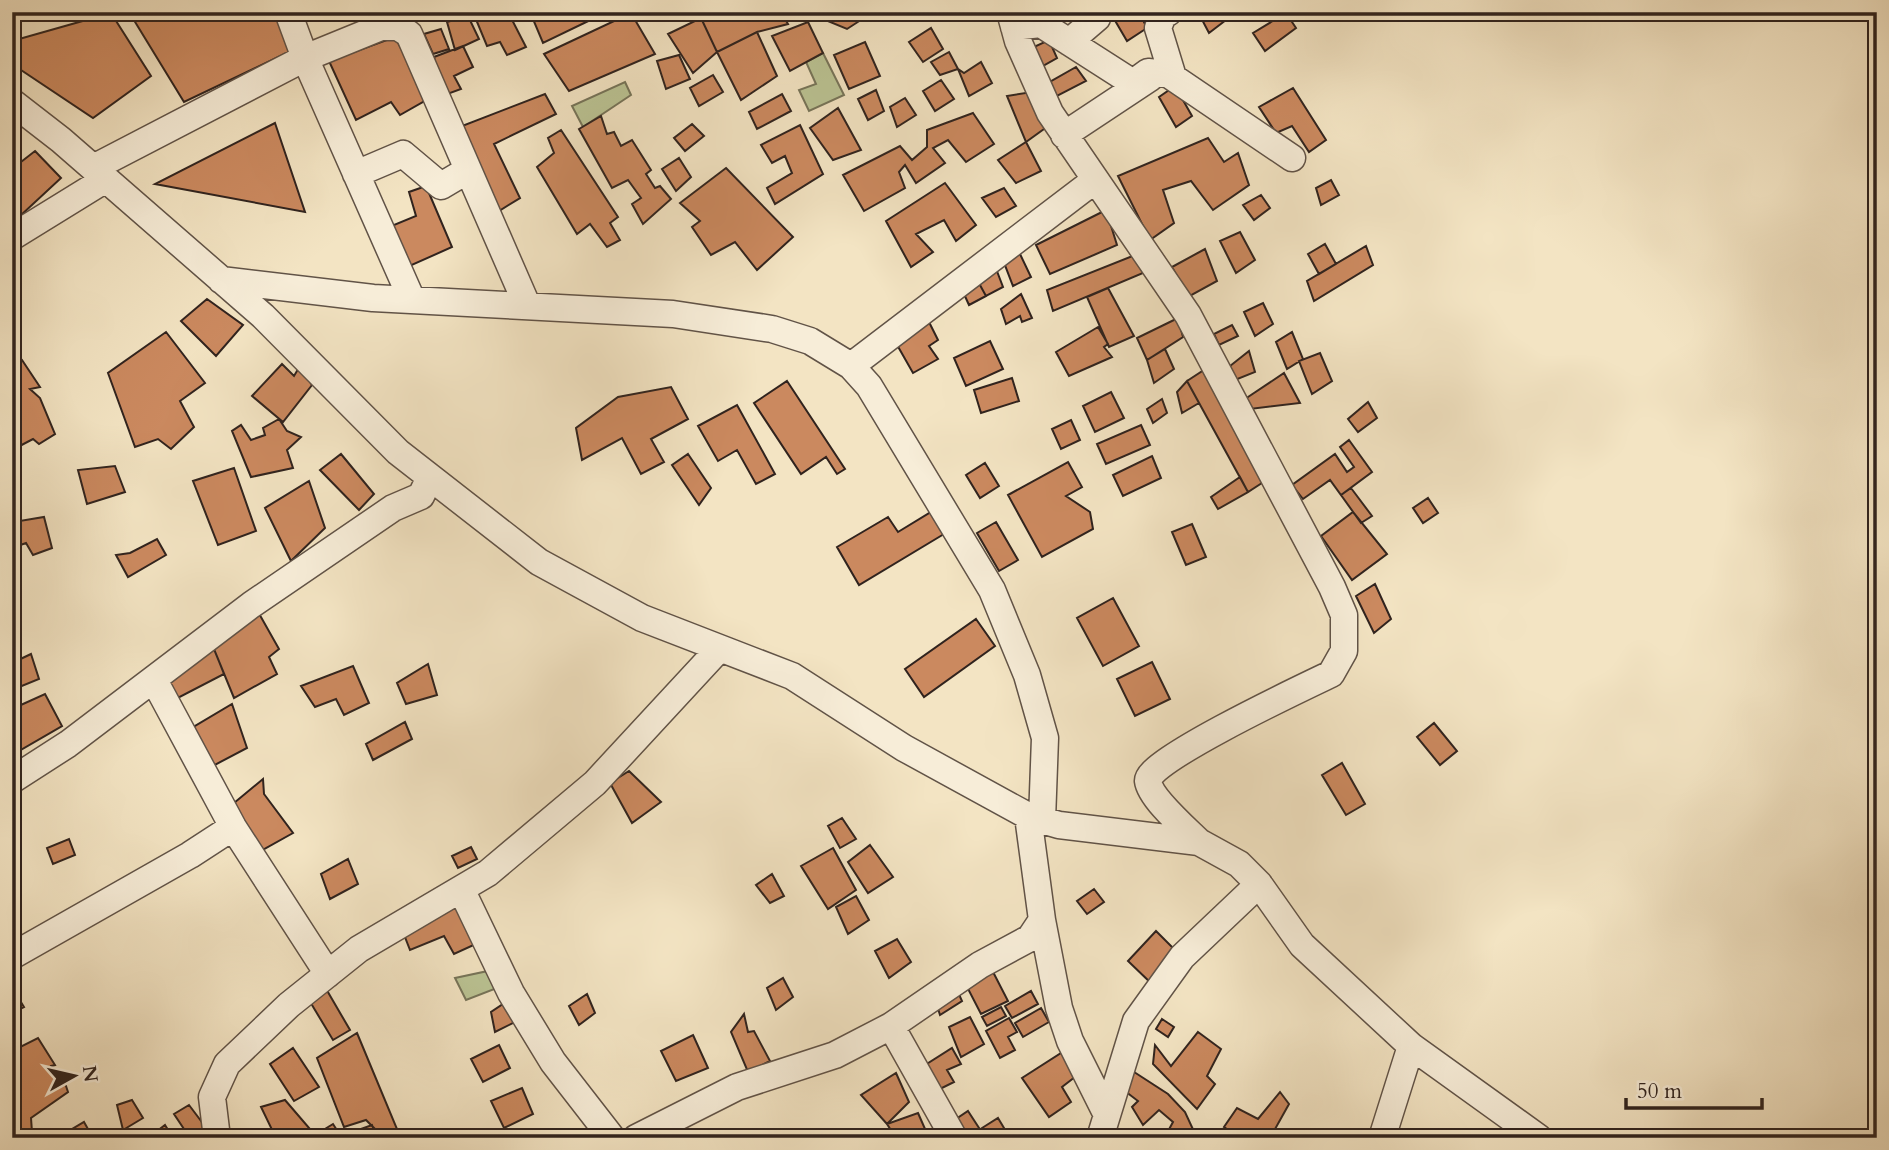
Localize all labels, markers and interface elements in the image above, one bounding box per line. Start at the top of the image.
north arrow [38,1042,108,1112]
text: N [76,1064,104,1084]
scale bar [1626,1066,1763,1110]
text: 50 m [1637,1077,1682,1106]

